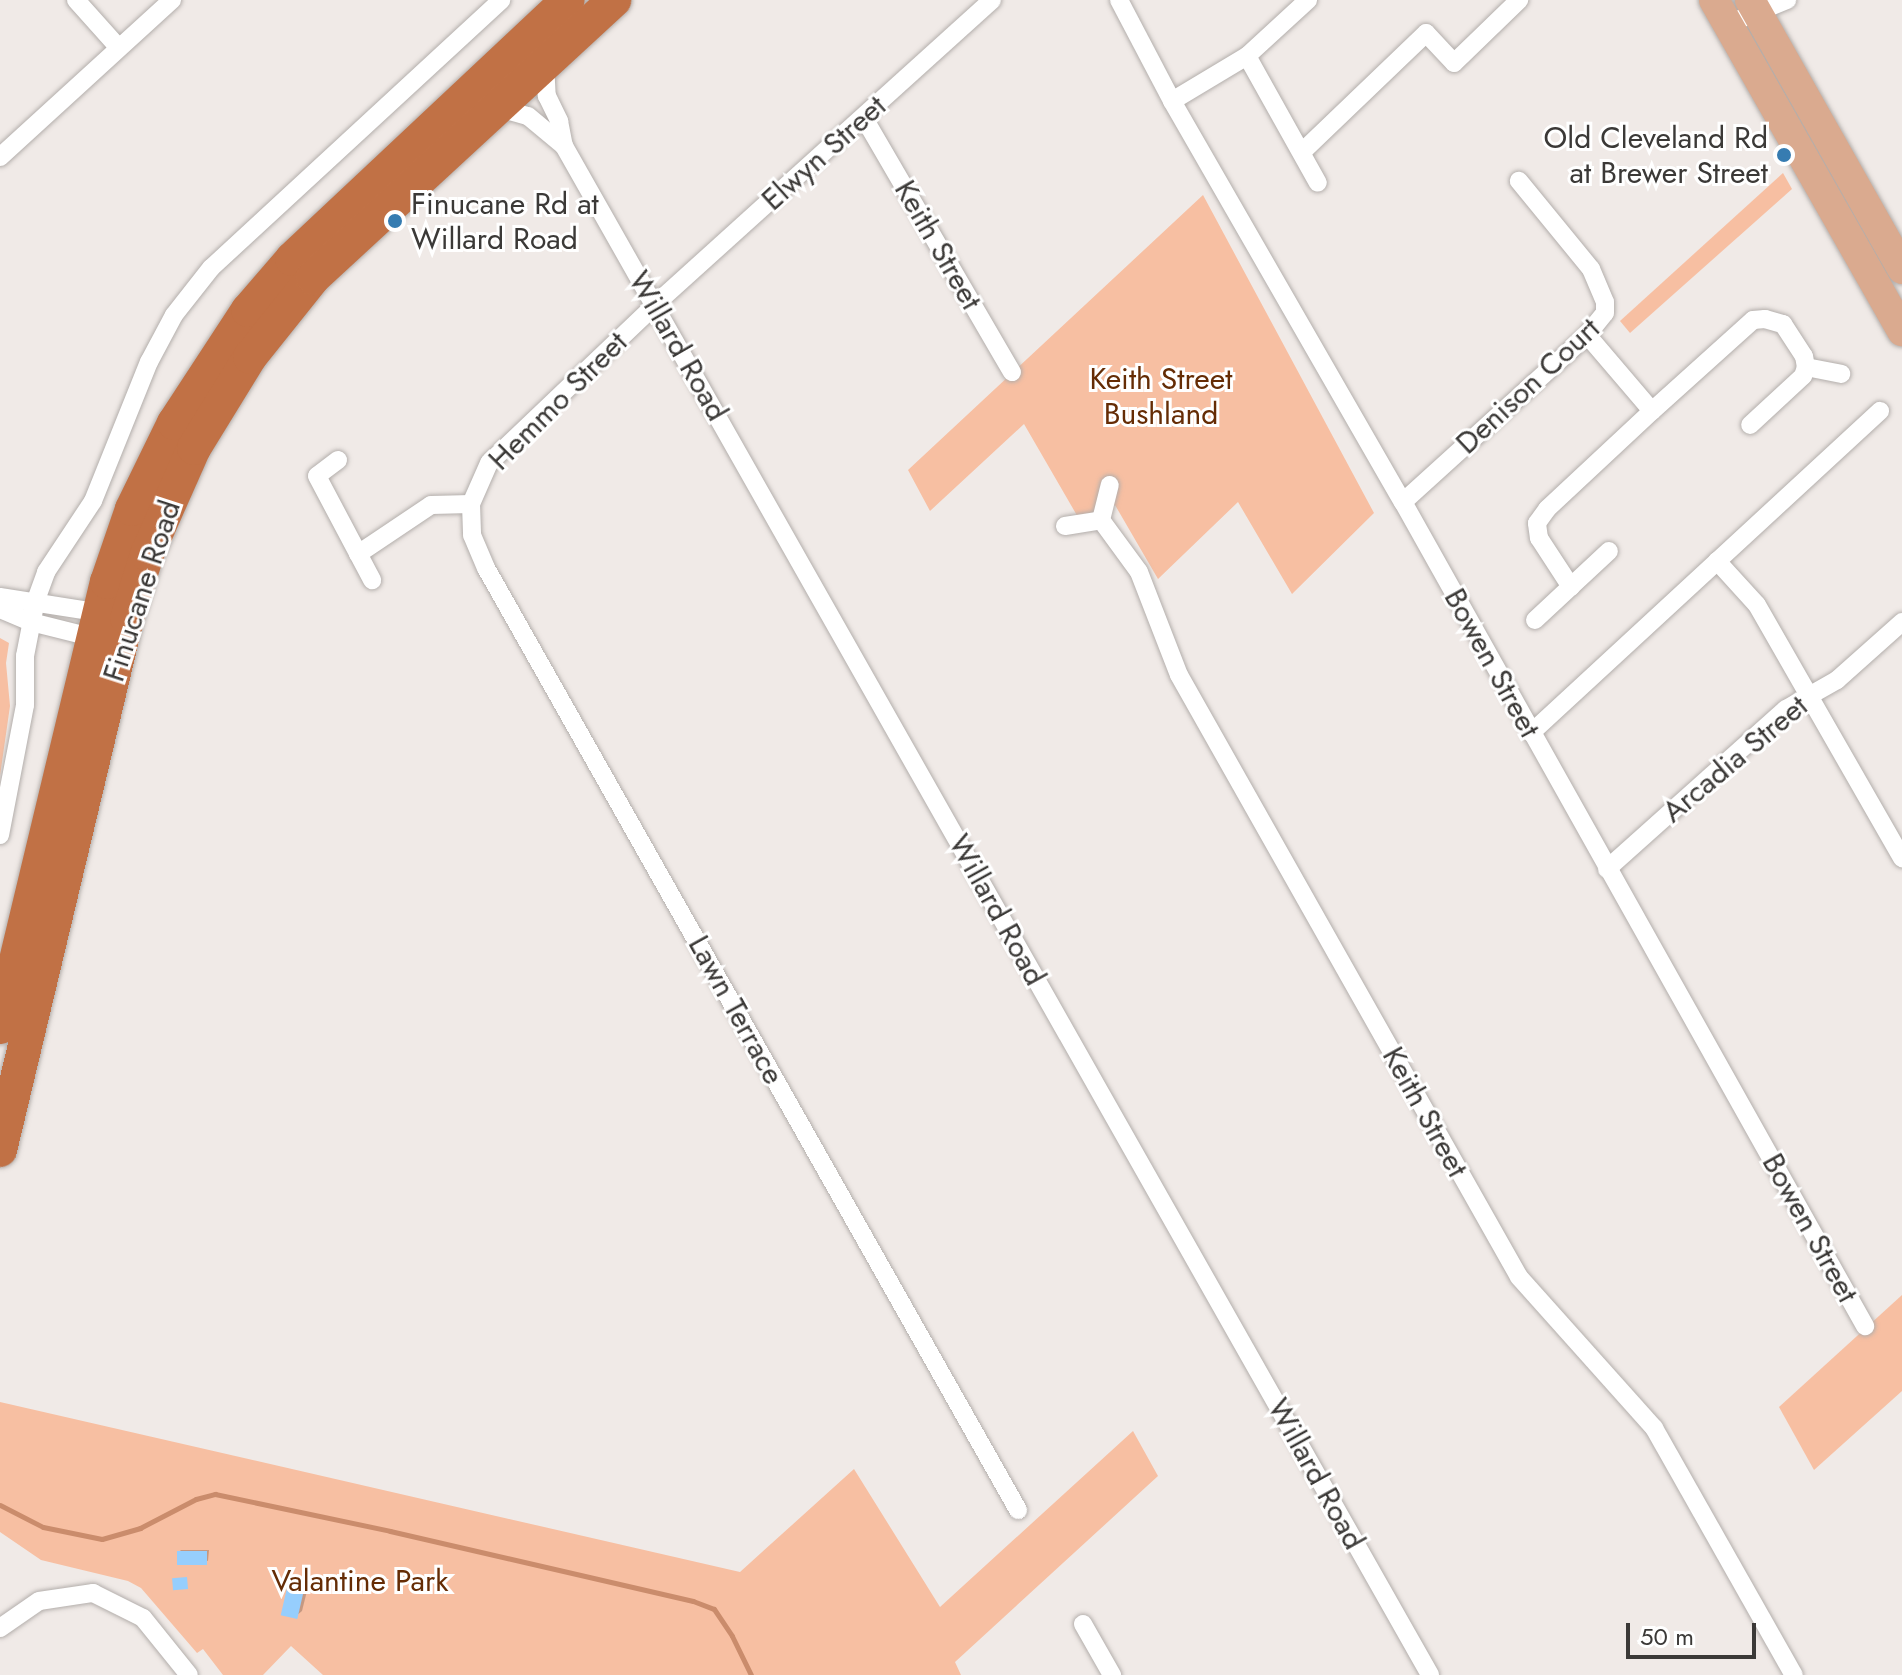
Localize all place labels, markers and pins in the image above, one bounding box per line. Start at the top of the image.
place label: Old Cleveland Rd at Brewer Street [1544,120,1768,190]
marker: Old Cleveland Rd at Brewer Street [1775,146,1793,164]
place label: Finucane Rd at Willard Road [411,186,599,256]
marker: Finucane Rd at Willard Road [386,212,404,230]

